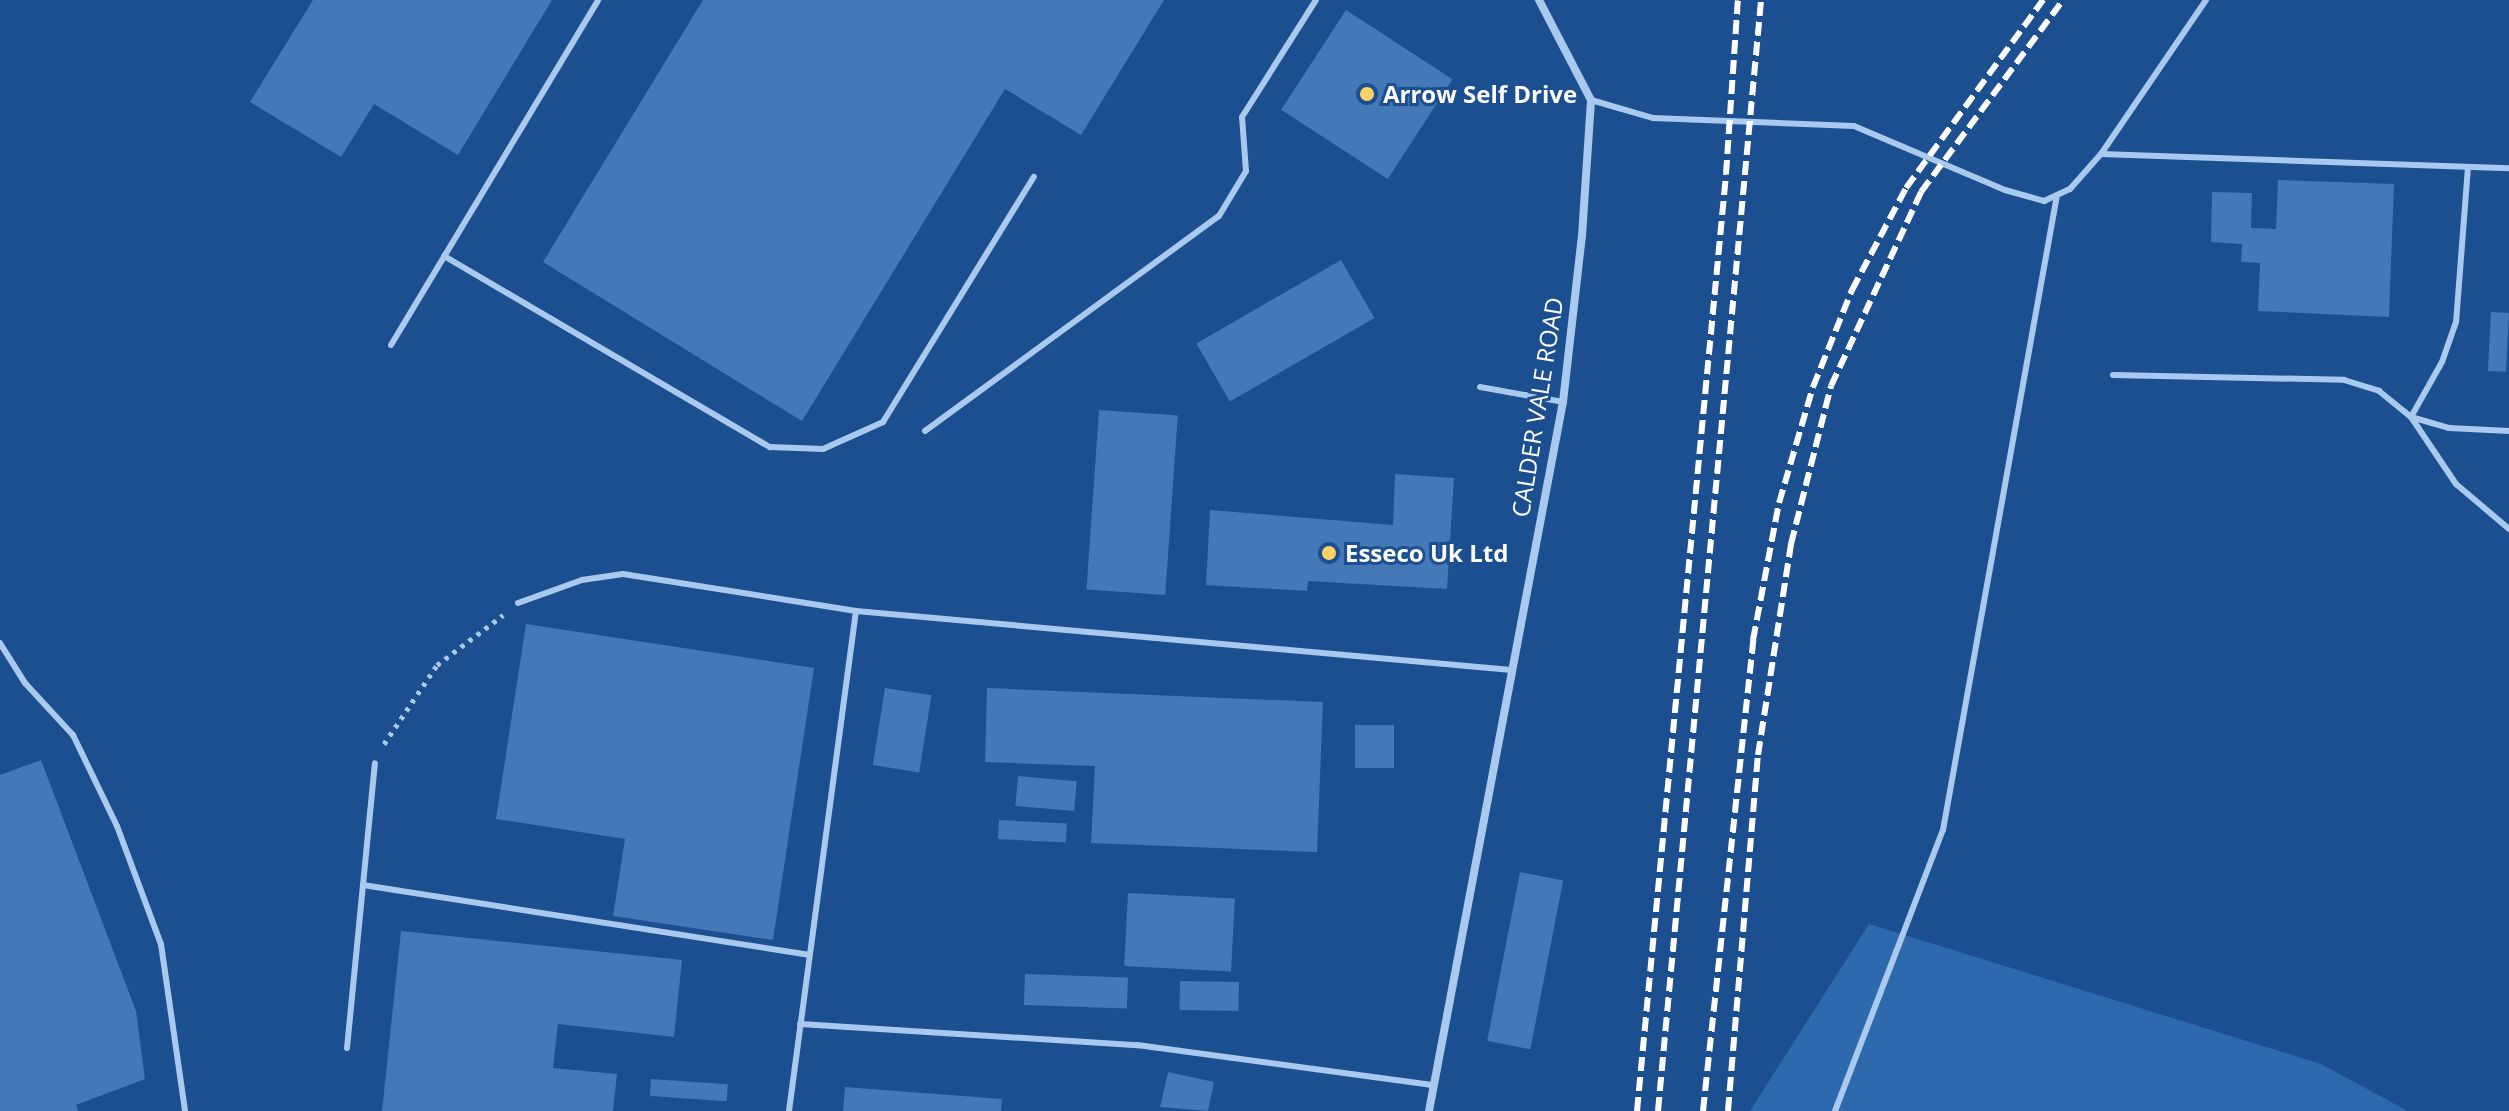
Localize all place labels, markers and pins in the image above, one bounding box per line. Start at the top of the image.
place label: Arrow Self Drive [1383,80,1577,108]
marker: Arrow Self Drive [1358,85,1376,103]
place label: Esseco Uk Ltd [1345,539,1508,567]
marker: Esseco Uk Ltd [1320,544,1338,562]

